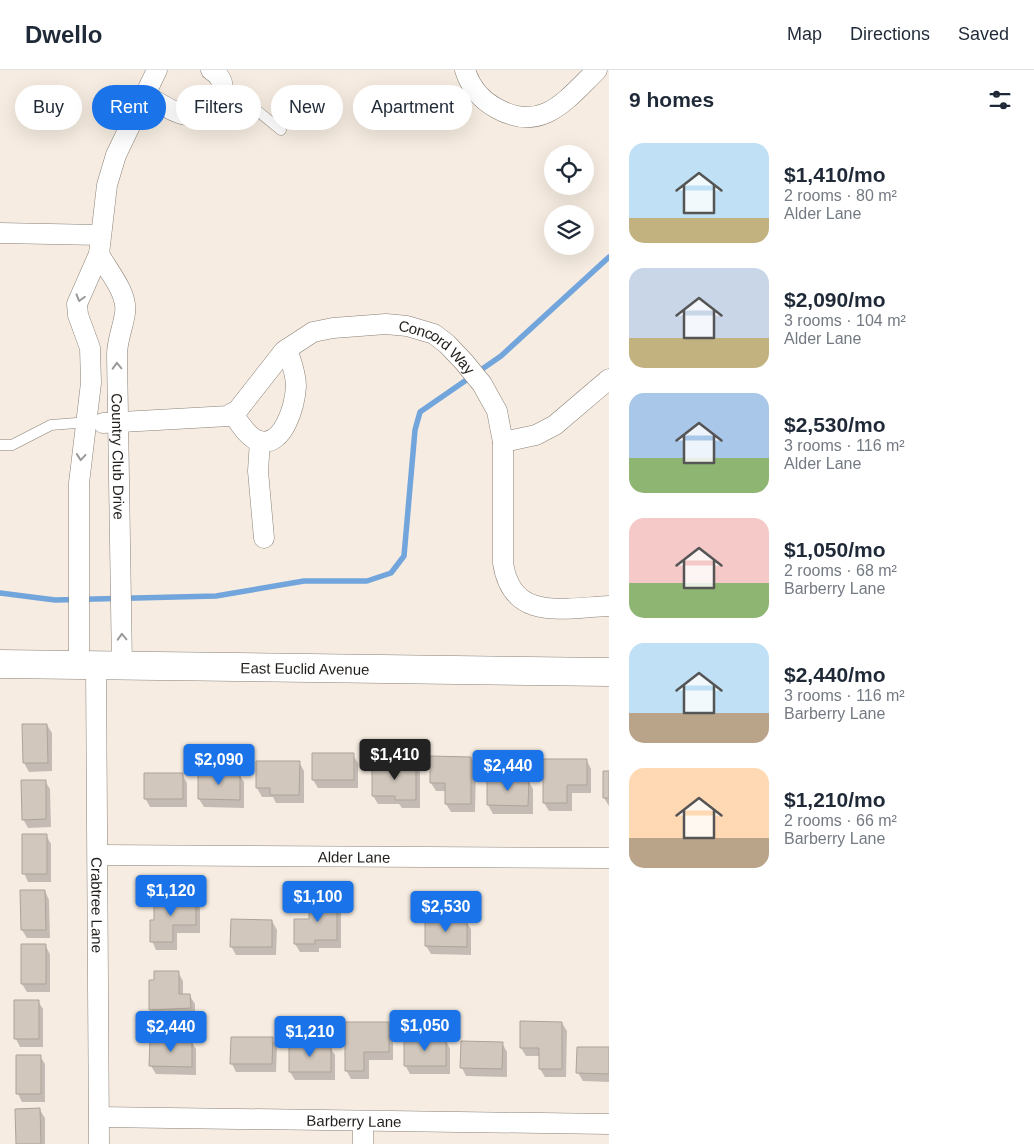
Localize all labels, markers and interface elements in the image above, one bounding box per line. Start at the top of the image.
text: Dwello [25,21,102,48]
text: Map [787,24,822,44]
text: Directions [850,24,930,44]
text: Saved [958,24,1009,44]
chip: Buy [15,85,82,130]
chip: Rent [92,85,166,130]
chip: Filters [176,85,261,130]
chip: New [271,85,343,130]
chip: Apartment [353,85,472,130]
icon: filters [986,86,1014,114]
text: 9 homes [629,88,714,111]
map controls [544,145,594,255]
button: locate [544,145,594,195]
icon: home [669,163,729,223]
text: $1,410/mo [784,163,886,186]
text: 2 rooms · 80 m² [784,187,897,204]
button: layers [544,205,594,255]
text: Alder Lane [784,205,861,222]
icon: home [669,288,729,348]
text: $2,090/mo [784,288,886,311]
one-way arrow [75,294,85,302]
text: 3 rooms · 104 m² [784,312,906,329]
street label: Concord Way [398,317,479,378]
text: Alder Lane [784,330,861,347]
one-way arrow [112,362,122,370]
street label: Country Club Drive [109,393,128,520]
icon: home [669,413,729,473]
text: $2,530/mo [784,413,886,436]
text: 3 rooms · 116 m² [784,437,905,454]
one-way arrow [76,454,87,462]
text: Alder Lane [784,455,861,472]
icon: home [669,538,729,598]
text: $1,050/mo [784,538,886,561]
text: 2 rooms · 68 m² [784,562,897,579]
text: Barberry Lane [784,580,885,597]
one-way arrow [116,633,127,641]
street label: East Euclid Avenue [240,659,370,677]
icon: home [669,663,729,723]
text: $2,440/mo [784,663,886,686]
text: 3 rooms · 116 m² [784,687,905,704]
text: Barberry Lane [784,705,885,722]
pin: $1,410 [354,738,436,781]
pin: $2,090 [178,744,260,786]
text: $1,410 [371,746,419,763]
pin: $2,440 [467,750,549,792]
text: $2,090 [195,751,243,768]
text: $2,440 [484,757,532,774]
icon: home [669,788,729,848]
text: $1,210/mo [784,788,886,811]
text: 2 rooms · 66 m² [784,812,897,829]
text: Barberry Lane [784,830,885,847]
street label: Alder Lane [318,848,390,865]
street label: Crabtree Lane [89,857,106,953]
pin: $1,120 [130,874,212,917]
pin: $1,100 [277,880,359,923]
text: $1,120 [147,882,195,899]
text: $1,100 [294,888,342,905]
pin: $2,530 [405,890,487,933]
text: $2,530 [422,898,470,915]
pin: $2,440 [130,1010,212,1053]
pin: $1,050 [384,1010,466,1052]
pin: $1,210 [269,1016,351,1058]
text: $1,050 [401,1017,449,1034]
text: $2,440 [147,1018,195,1035]
text: $1,210 [286,1023,334,1040]
street label: Barberry Lane [306,1111,402,1130]

